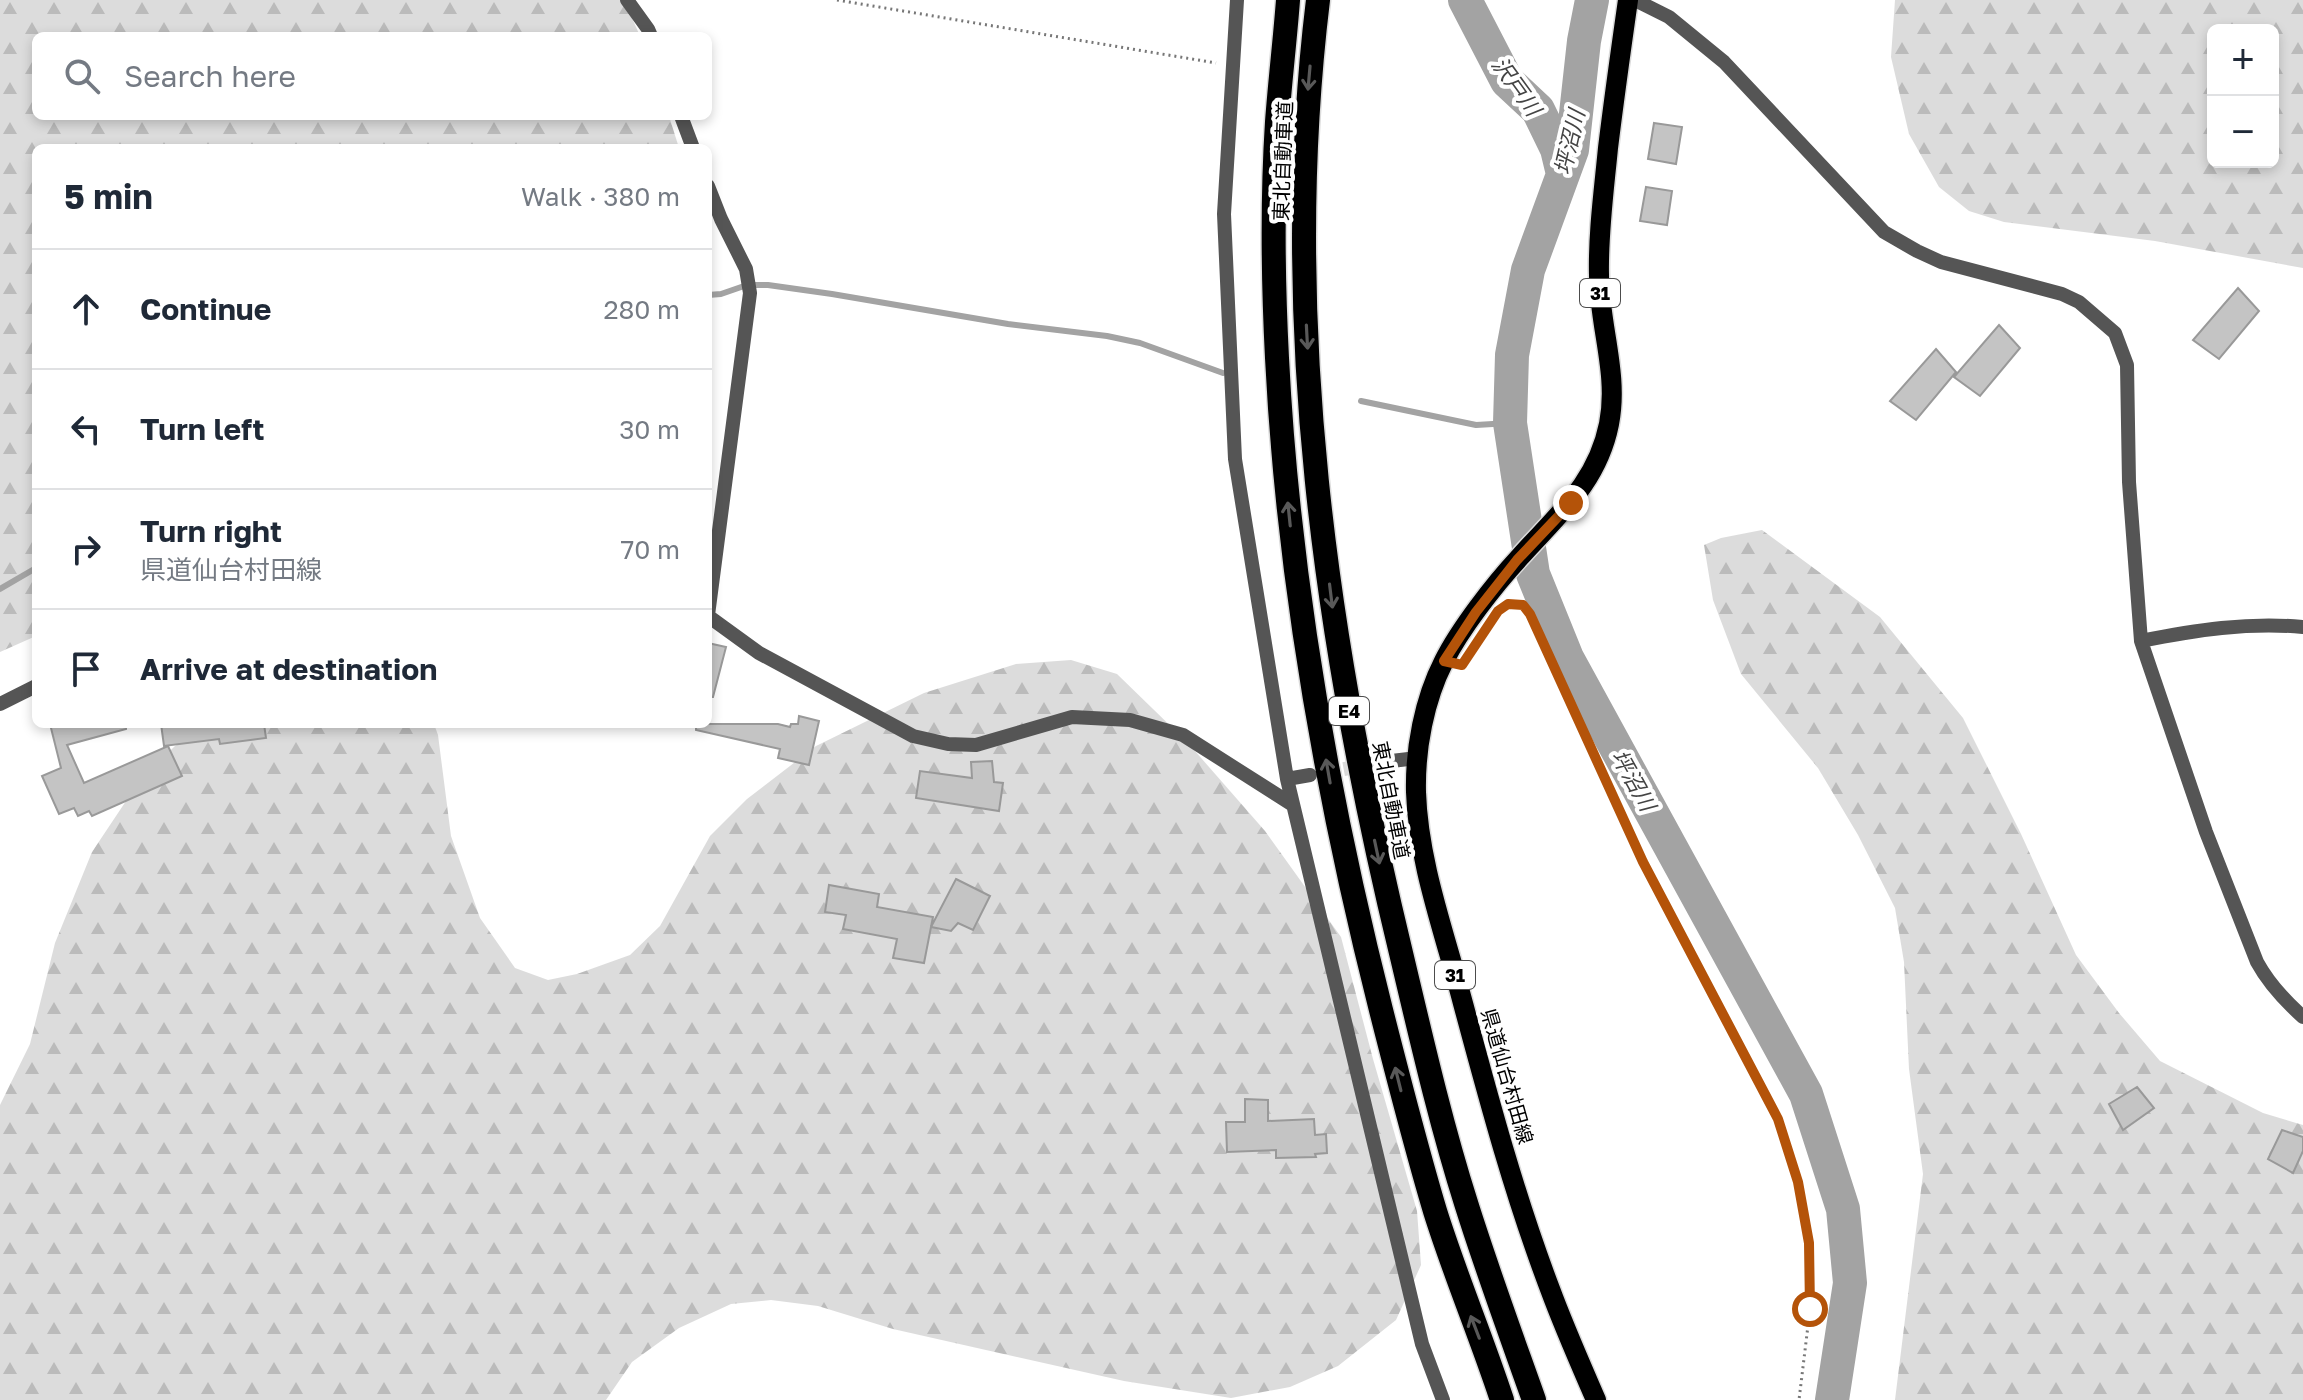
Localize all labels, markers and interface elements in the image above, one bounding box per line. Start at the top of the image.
map controls [2207,24,2279,168]
button: + [2207,24,2279,96]
search box [32,32,712,120]
water label: 沢戸川 [1487,51,1548,122]
icon: search [60,54,104,98]
text: Search here [124,58,296,94]
one-way arrow [1302,64,1317,90]
button: − [2207,96,2279,168]
street label: 東北自動車道 [1268,101,1296,221]
water label: 坪沼川 [1548,105,1590,177]
text: 5 min [64,176,153,216]
text: Walk · 380 m [521,181,680,212]
road number: 31 [1580,279,1620,307]
icon: ahead [64,287,108,331]
text: Continue [140,291,271,327]
text: 280 m [603,294,680,325]
one-way arrow [1300,323,1315,350]
icon: left [64,407,108,451]
text: Turn left [140,411,265,447]
text: 30 m [619,414,680,445]
route end [1553,485,1589,521]
one-way arrow [1282,501,1297,528]
text: Turn right [140,513,282,549]
icon: right [64,527,108,571]
text: 70 m [621,534,680,565]
text: 県道仙台村田線 [140,554,322,585]
one-way arrow [1324,582,1339,609]
icon: arrive [64,647,108,691]
text: Arrive at destination [140,651,437,687]
road number: E4 [1329,697,1369,725]
street label: 東北自動車道 [1369,739,1415,861]
water label: 坪沼川 [1606,745,1663,817]
one-way arrow [1320,758,1335,784]
one-way arrow [1370,839,1385,864]
road number: 31 [1435,961,1475,989]
street label: 県道仙台村田線 [1477,1005,1539,1147]
one-way arrow [1390,1066,1405,1092]
route start [1792,1291,1828,1327]
one-way arrow [1467,1315,1481,1340]

